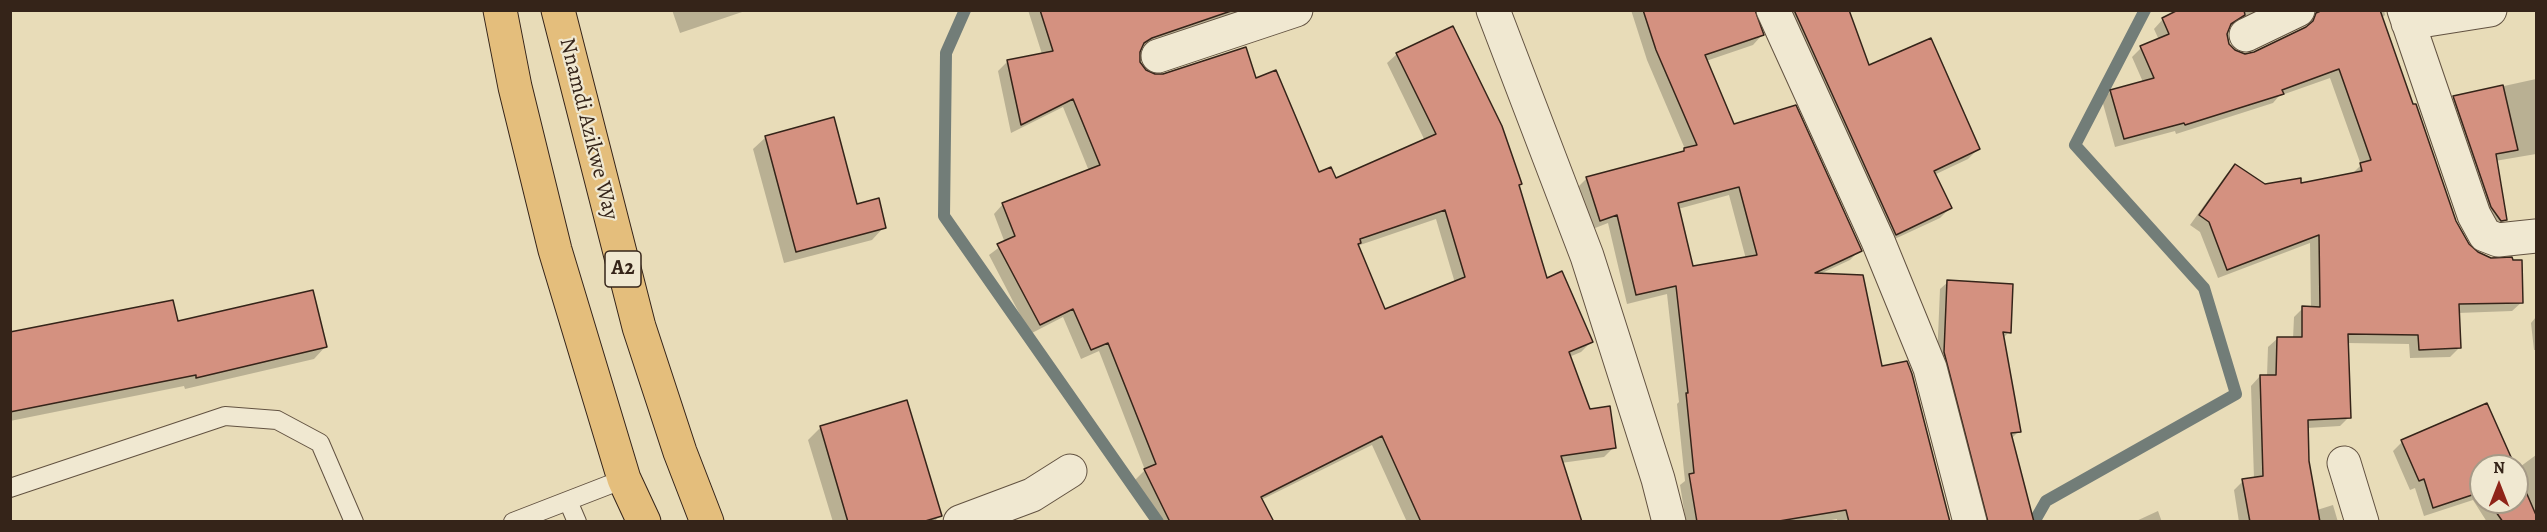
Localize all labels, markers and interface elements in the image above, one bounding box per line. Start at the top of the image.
street label: Nnamdi Azikwe Way [553,35,623,223]
road number: A2 [605,251,641,287]
north arrow [2469,454,2529,514]
text: N [2493,457,2505,479]

